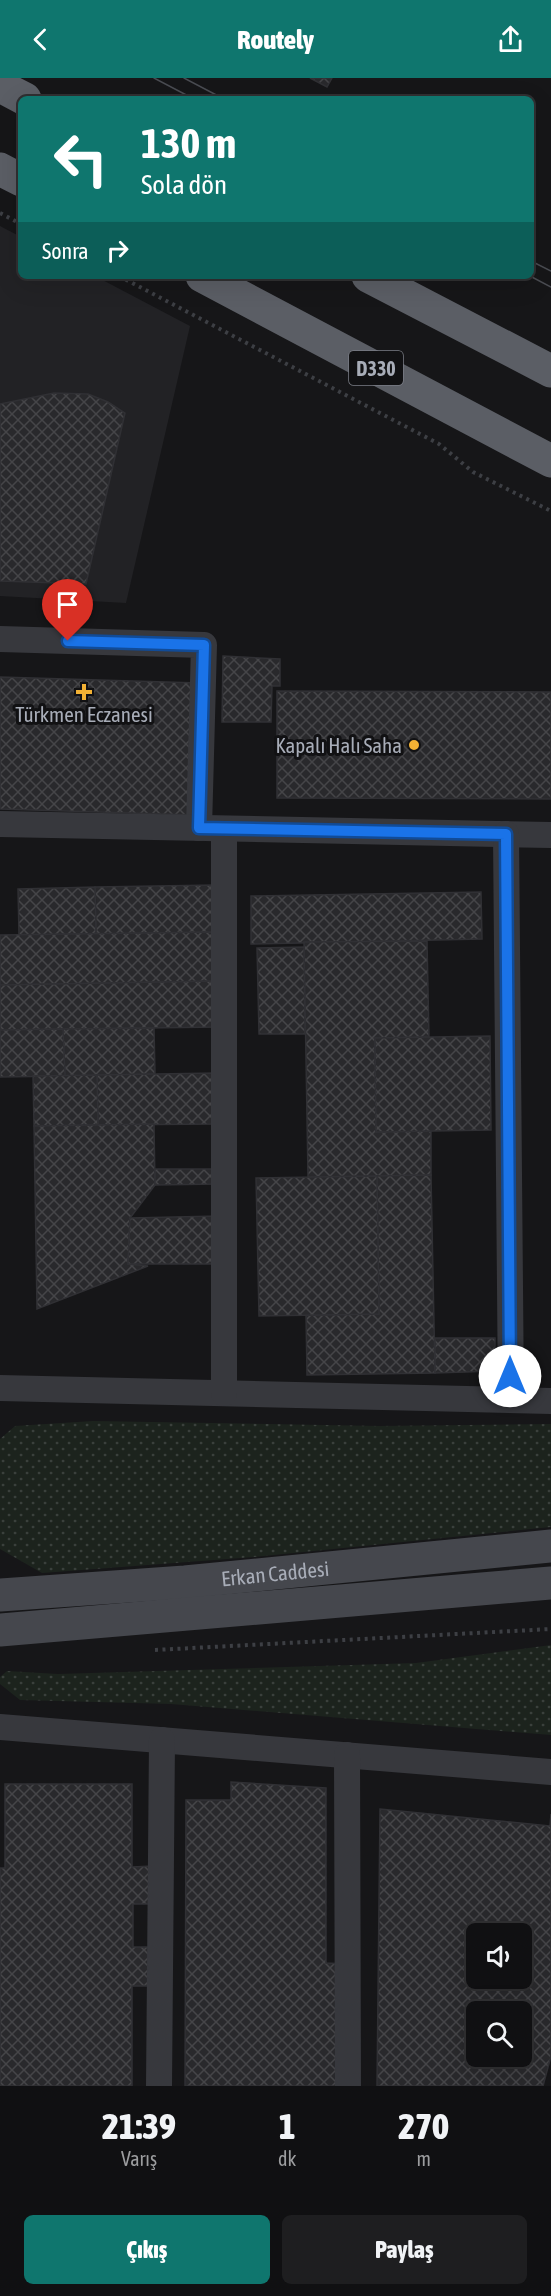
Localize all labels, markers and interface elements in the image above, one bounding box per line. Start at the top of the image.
icon: back [24,23,57,56]
icon: share [494,23,527,56]
text: Routely [237,24,314,55]
text: 130 m [141,119,236,167]
icon: left [42,120,120,198]
text: Sola dön [141,169,227,200]
icon: right [101,234,134,267]
text: Sonra [42,238,89,264]
road number: D330 [349,351,403,385]
pin [42,579,93,641]
icon: arrive [51,588,84,621]
marker: Türkmen Eczanesi [77,685,91,699]
place label: Türkmen Eczanesi [15,702,153,726]
place label: Kapalı Halı Saha [276,733,402,757]
marker: Kapalı Halı Saha [407,738,421,752]
position arrow [478,1344,542,1408]
street label: Erkan Caddesi [220,1556,330,1590]
map controls [466,1923,532,2067]
button: sound [466,1923,532,1989]
button: search [466,2001,532,2067]
text: 21:39 [102,2105,176,2147]
text: 1 [279,2105,296,2147]
text: 270 [398,2105,449,2147]
text: Varış [121,2147,157,2170]
text: dk [278,2147,296,2170]
text: m [416,2147,431,2170]
button: Çıkış [24,2215,270,2284]
button: Paylaş [282,2215,527,2284]

